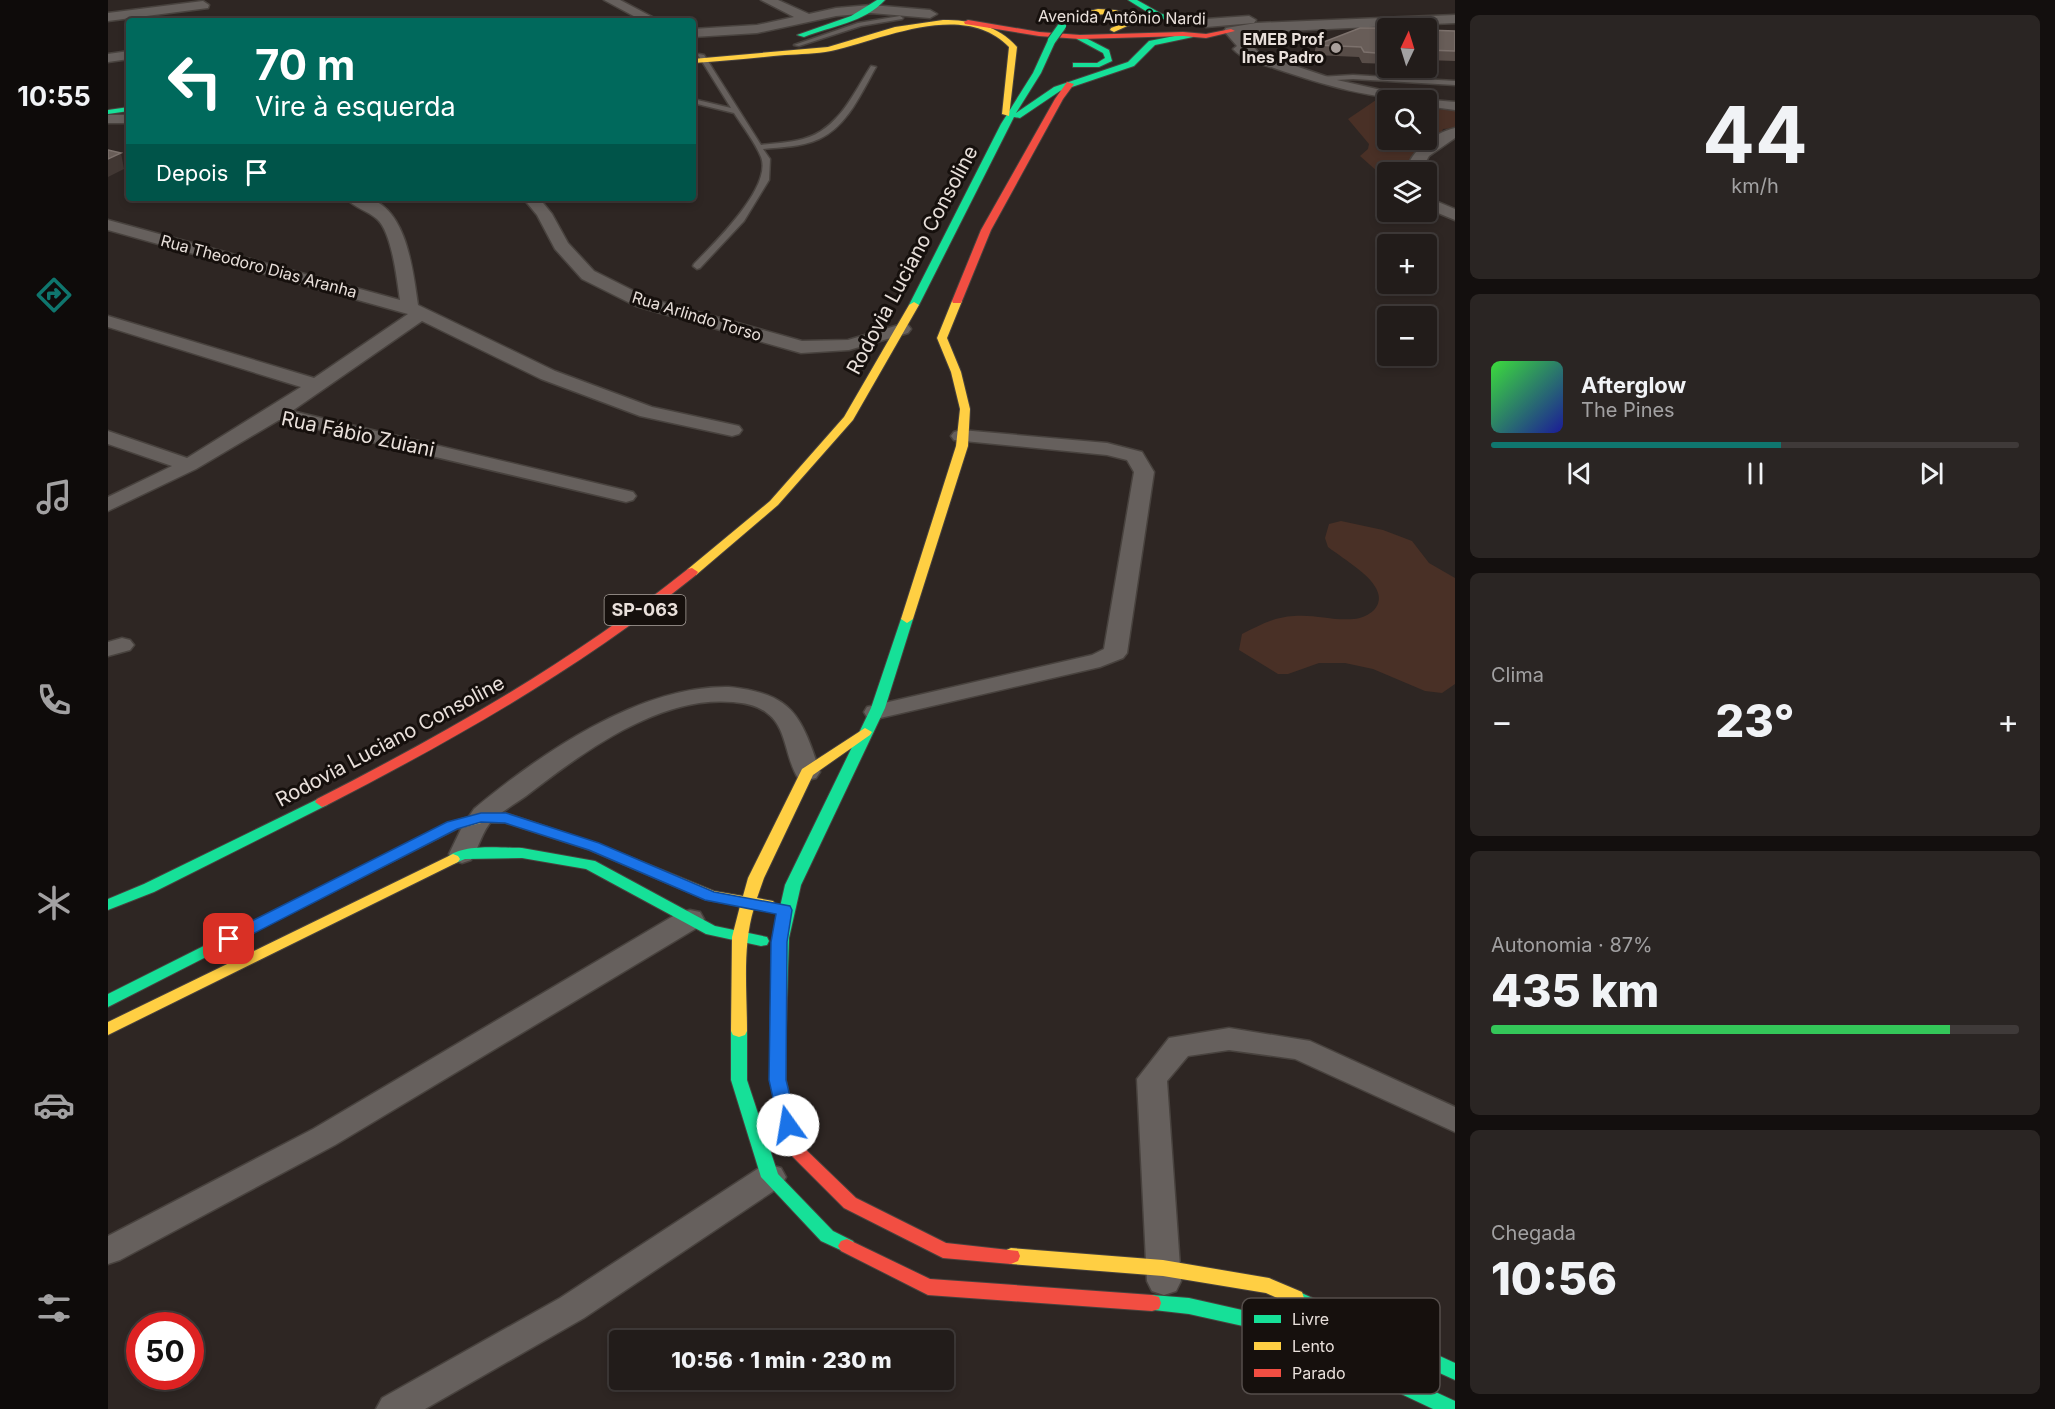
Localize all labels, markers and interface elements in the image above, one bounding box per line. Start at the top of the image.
street label: Avenida Antônio Nardi [1038,6,1206,28]
north arrow [1377,18,1437,78]
map controls [1377,18,1437,366]
place label: EMEB Prof Ines Padro [1242,29,1325,67]
text: 70 m [255,39,355,90]
marker: EMEB Prof Ines Padro [1329,41,1343,55]
icon: left [156,42,234,120]
text: 10:55 [17,80,91,113]
text: 44 [1702,87,1808,182]
text: Vire à esquerda [255,90,456,123]
button: search [1377,90,1437,150]
street label: Rodovia Luciano Consoline [841,142,983,378]
icon: arrive [240,156,273,189]
text: Depois [156,160,228,186]
button: layers [1377,162,1437,222]
text: km/h [1731,174,1779,198]
street label: Rua Theodoro Dias Aranha [159,230,359,302]
button: + [1377,234,1437,294]
icon: directions [33,274,75,316]
street label: Rua Arlindo Torso [630,287,764,345]
button: − [1377,306,1437,366]
text: Afterglow [1581,372,1686,398]
text: The Pines [1581,398,1675,422]
street label: Rua Fábio Zuiani [279,406,437,462]
icon: previous [1563,457,1596,490]
icon: pause [1739,457,1772,490]
icon: next [1915,457,1948,490]
icon: music [33,476,75,518]
road number: SP-063 [604,595,686,625]
text: Clima [1491,663,1544,687]
street label: Rodovia Luciano Consoline [272,670,508,812]
icon: phone [33,679,75,721]
text: 23° [1716,693,1794,748]
text: − [1491,701,1513,741]
text: + [1997,701,2019,741]
icon: climate [33,882,75,924]
pin [203,913,254,964]
icon: arrive [212,922,245,955]
text: Autonomia · 87% [1491,933,1653,957]
text: 435 km [1491,963,1659,1018]
icon: car [33,1084,75,1126]
position arrow [756,1093,820,1157]
text: Chegada [1491,1221,1576,1245]
text: 10:56 [1491,1251,1617,1306]
icon: filters [33,1287,75,1329]
legend [1242,1298,1440,1394]
text: Livre [1292,1309,1329,1329]
speed limit sign: 50 [126,1312,204,1390]
text: Lento [1292,1336,1335,1356]
text: 10:56 · 1 min · 230 m [671,1347,892,1373]
text: Parado [1292,1363,1346,1383]

